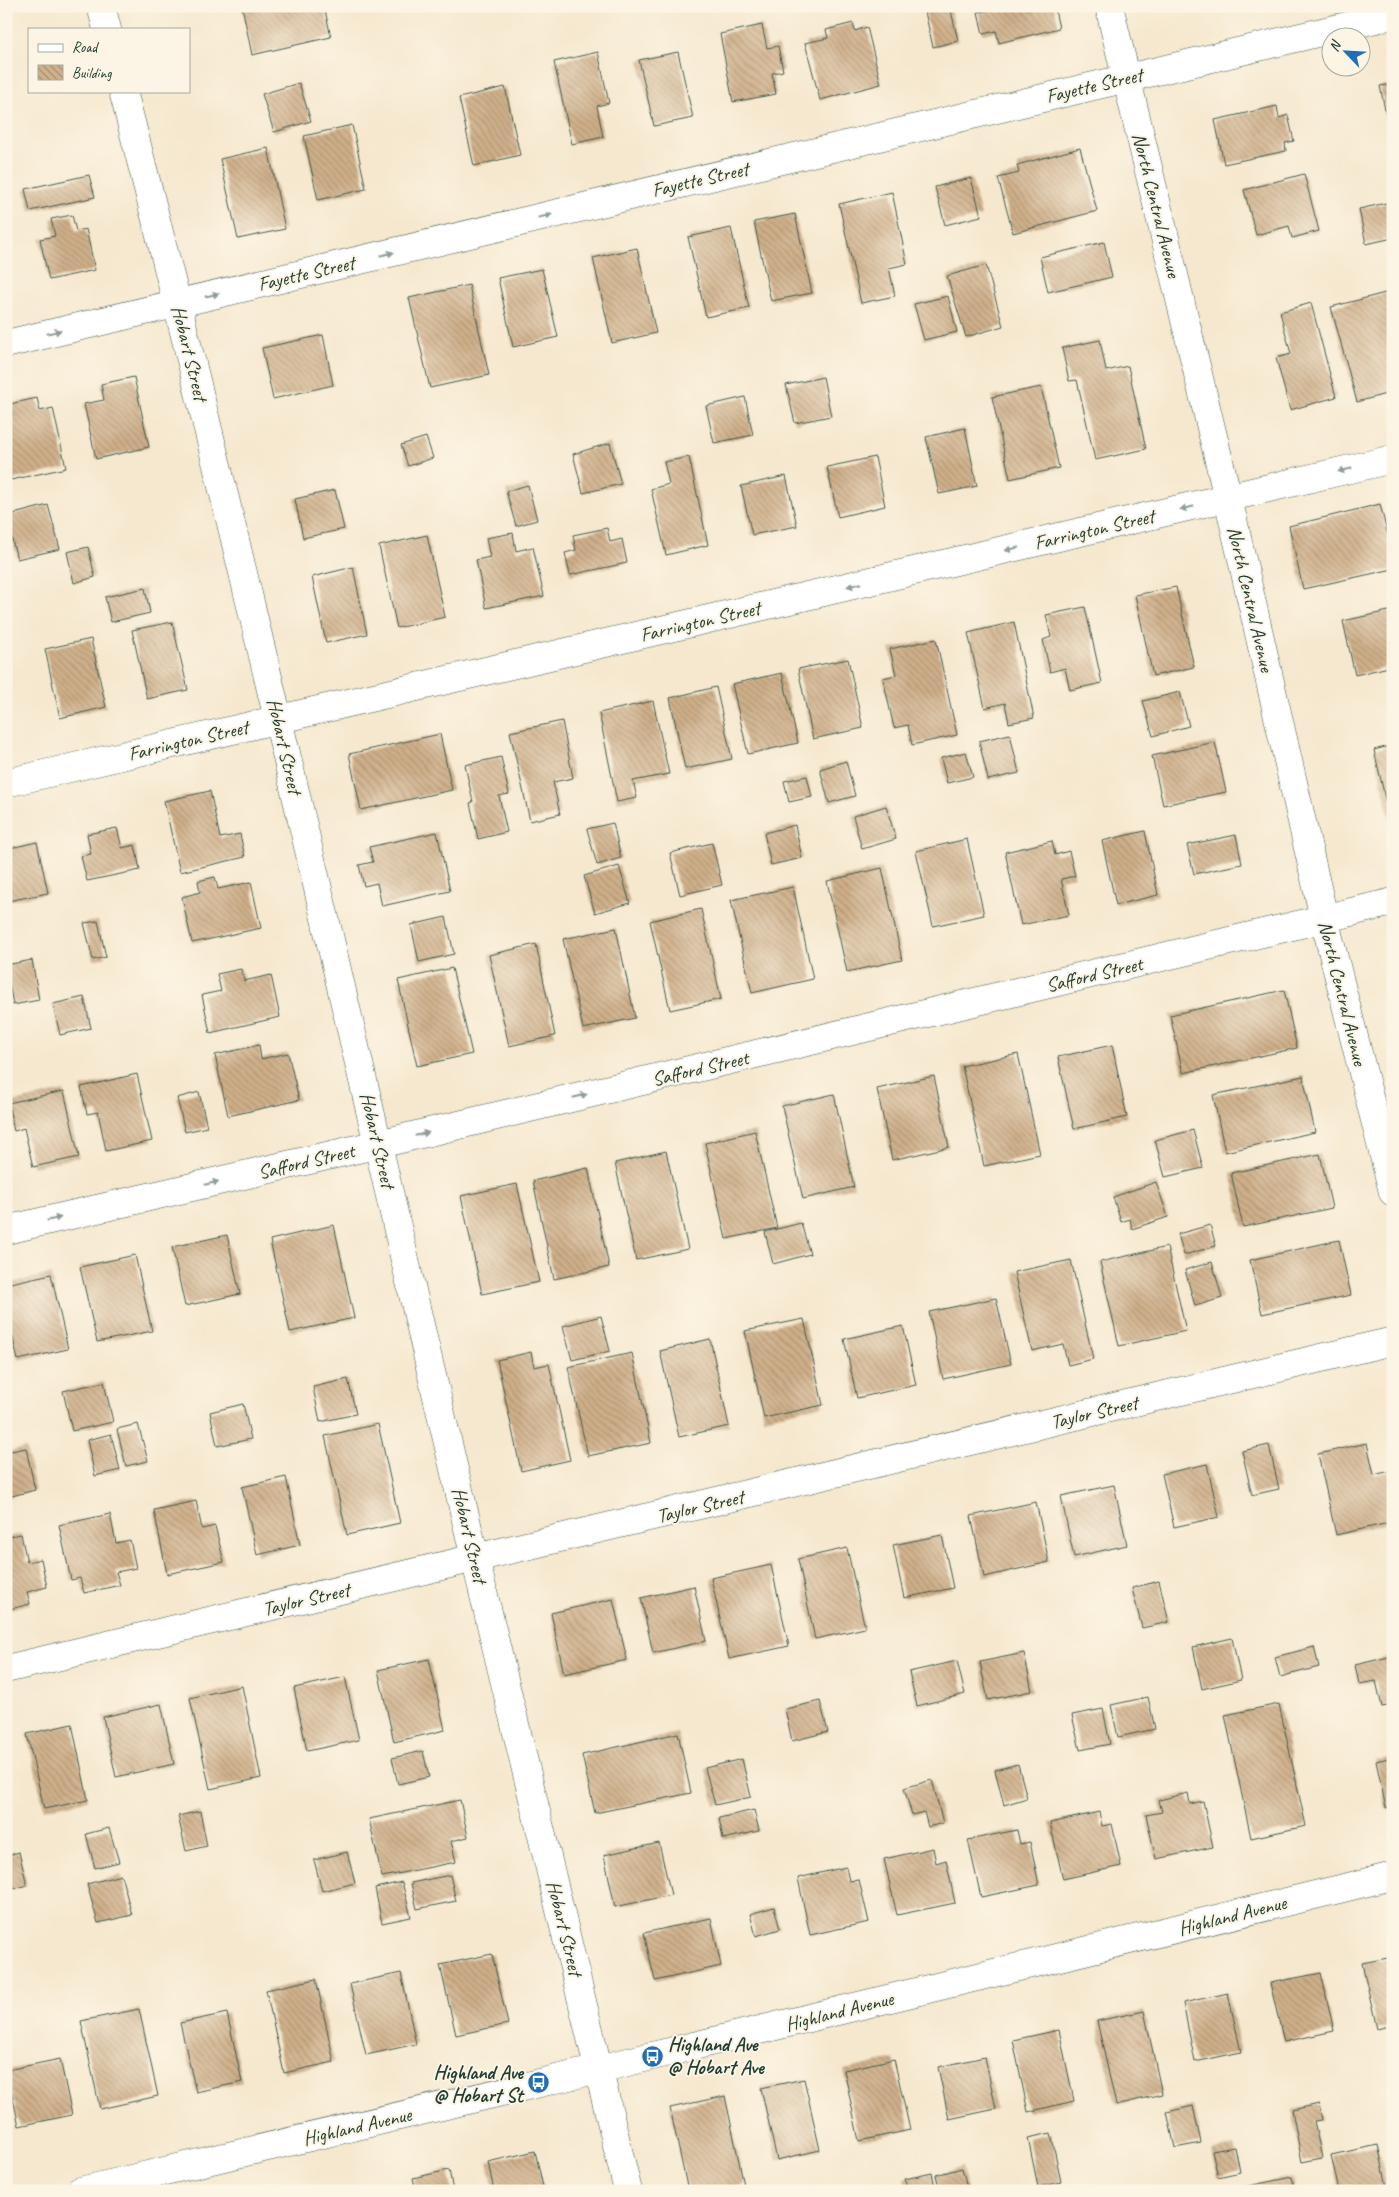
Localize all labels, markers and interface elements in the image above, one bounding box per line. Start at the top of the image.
legend [28,28,190,92]
north arrow [1322,28,1372,78]
text: N [1325,37,1345,54]
text: Road [72,38,99,57]
street label: Fayette Street [1043,61,1148,109]
text: Building [72,64,112,83]
street label: North Central Avenue [1126,130,1187,282]
street label: Fayette Street [649,155,754,203]
one-way arrow [538,212,553,220]
street label: Fayette Street [255,249,360,297]
one-way arrow [380,250,395,258]
one-way arrow [204,291,219,299]
street label: Hobart Street [166,303,214,407]
one-way arrow [46,328,61,336]
one-way arrow [1338,466,1353,474]
street label: Farrington Street [1032,503,1160,555]
one-way arrow [1180,504,1195,512]
street label: North Central Avenue [1222,524,1280,676]
one-way arrow [1004,545,1019,553]
one-way arrow [845,582,861,590]
street label: Farrington Street [638,595,766,647]
street label: Hobart Street [261,696,308,800]
street label: Farrington Street [126,714,254,766]
street label: North Central Avenue [1312,918,1373,1070]
street label: Safford Street [1043,951,1147,998]
street label: Safford Street [649,1045,753,1092]
street label: Hobart Street [354,1090,401,1194]
one-way arrow [572,1092,587,1100]
one-way arrow [414,1130,429,1138]
street label: Safford Street [255,1138,359,1185]
one-way arrow [205,1179,220,1187]
one-way arrow [46,1215,61,1223]
street label: Taylor Street [1048,1390,1143,1435]
street label: Taylor Street [654,1484,749,1529]
street label: Hobart Street [446,1485,493,1589]
street label: Taylor Street [260,1577,355,1622]
street label: Hobart Street [541,1878,589,1982]
street label: Highland Avenue [1176,1890,1290,1941]
street label: Highland Avenue [783,1986,897,2037]
place label: Highland Ave @ Hobart Ave [668,2032,765,2080]
bus stop icon: Highland Ave @ Hobart Ave [640,2044,664,2068]
place label: Highland Ave @ Hobart St [434,2060,525,2108]
bus stop icon: Highland Ave @ Hobart St [527,2071,551,2095]
street label: Highland Avenue [301,2102,415,2151]

